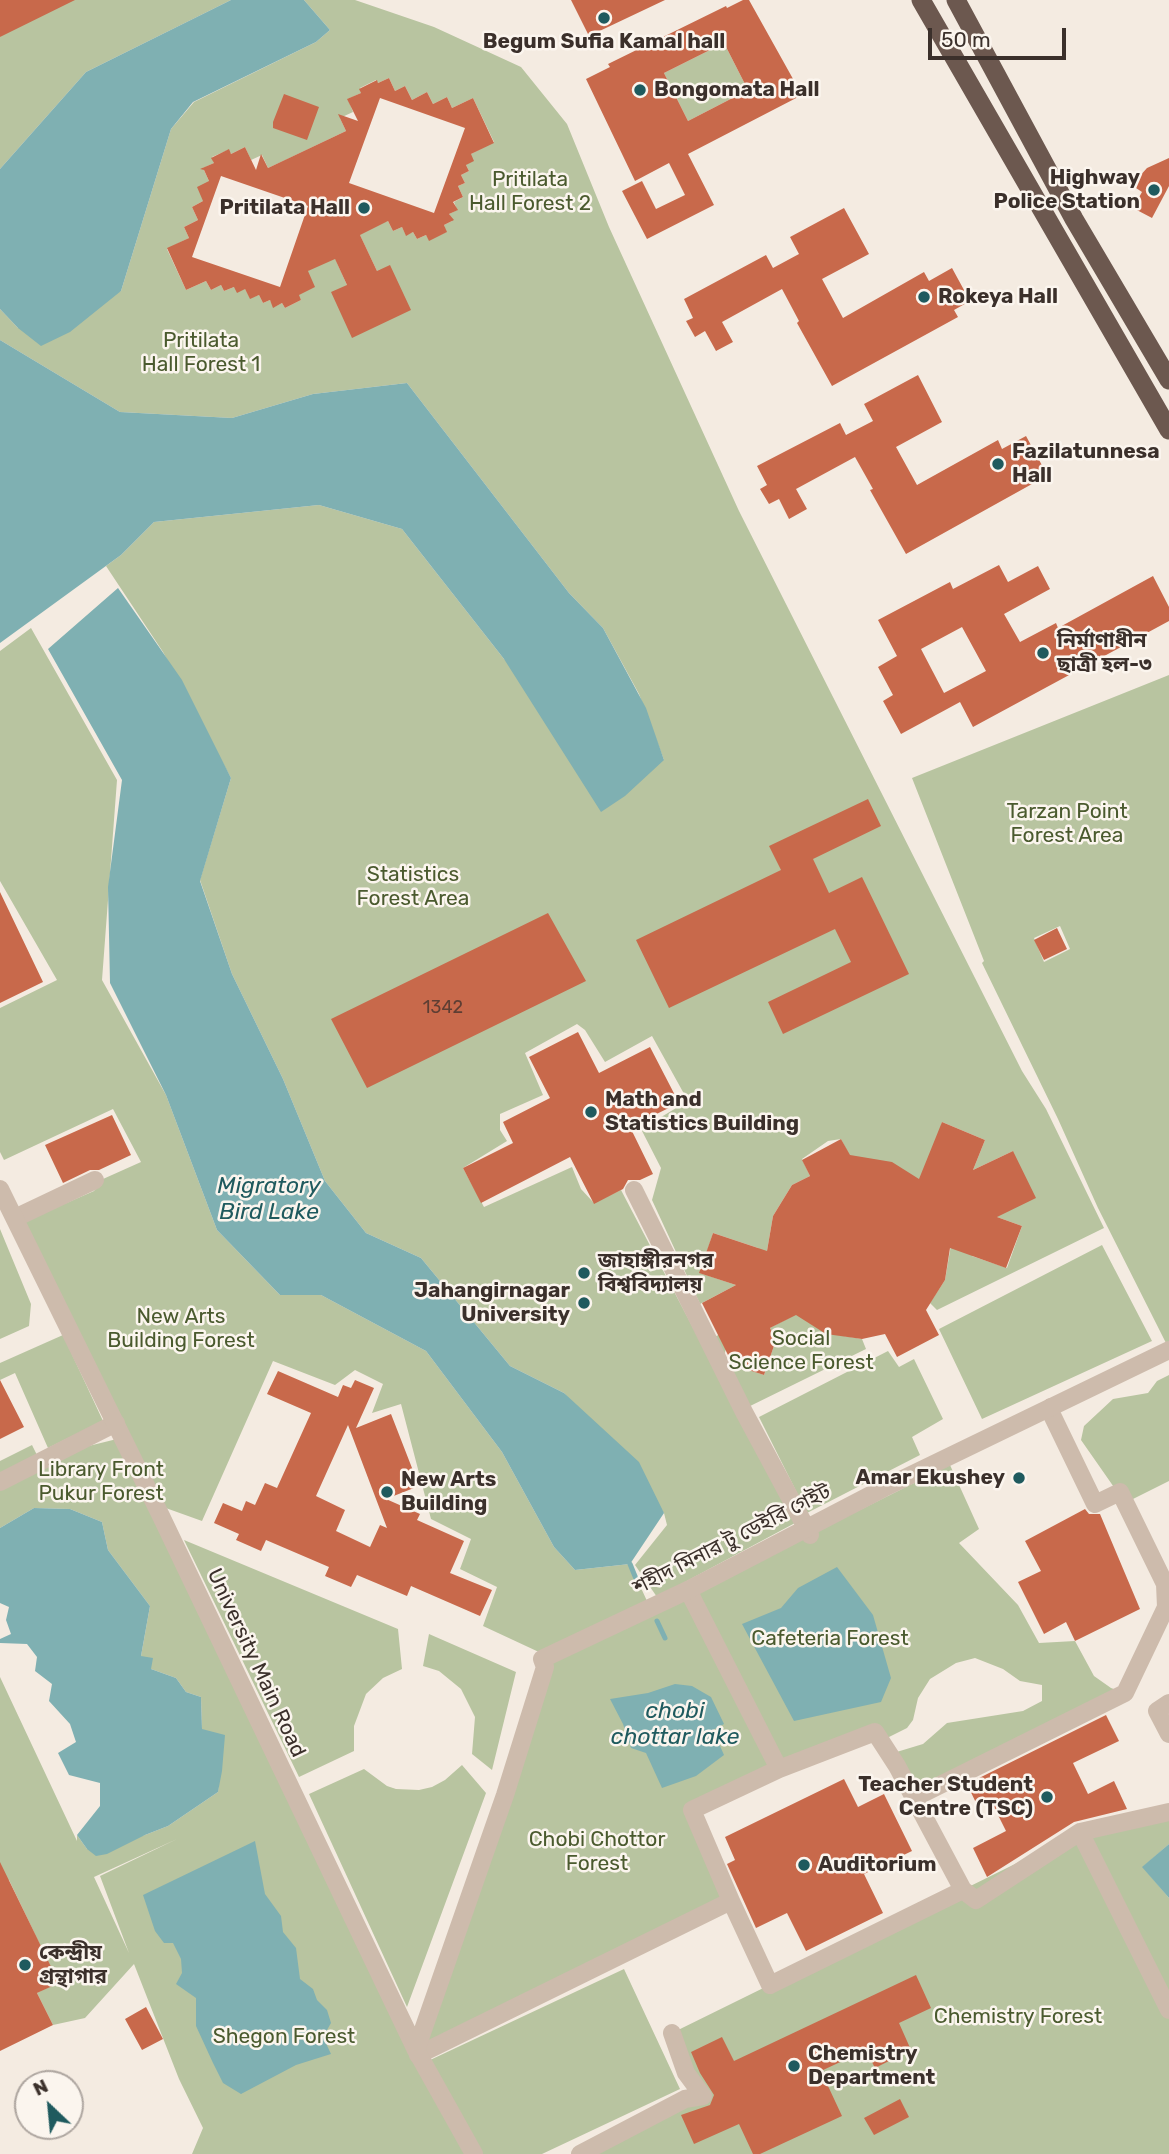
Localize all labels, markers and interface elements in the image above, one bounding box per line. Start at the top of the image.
marker: Begum Sufia Kamal hall [596,10,612,26]
scale bar [931,14,1069,58]
text: 50 m [941,27,991,52]
place label: Begum Sufia Kamal hall [483,29,725,55]
place label: Bongomata Hall [654,77,820,103]
marker: Bongomata Hall [632,82,648,98]
place label: Highway Police Station [994,165,1140,215]
park label: Pritilata Hall Forest 2 [469,167,591,217]
marker: Highway Police Station [1146,182,1162,198]
place label: Pritilata Hall [219,195,350,221]
marker: Pritilata Hall [356,200,372,216]
place label: Rokeya Hall [938,284,1058,310]
marker: Rokeya Hall [916,289,932,305]
park label: Pritilata Hall Forest 1 [142,328,260,378]
place label: Fazilatunnesa Hall [1012,439,1160,489]
marker: Fazilatunnesa Hall [990,456,1006,472]
place label: নির্মাণাধীন ছাত্রী হল-৩ [1057,628,1152,678]
marker: নির্মাণাধীন ছাত্রী হল-৩ [1035,645,1051,661]
park label: Tarzan Point Forest Area [1006,799,1128,849]
park label: Statistics Forest Area [357,862,469,912]
house number: 1342 [423,997,463,1019]
place label: Math and Statistics Building [605,1087,799,1137]
marker: Math and Statistics Building [583,1104,599,1120]
water label: Migratory Bird Lake [217,1172,321,1226]
place label: জাহাঙ্গীরনগর বিশ্ববিদ্যালয় [598,1248,714,1298]
marker: জাহাঙ্গীরনগর বিশ্ববিদ্যালয় [576,1265,592,1281]
place label: Jahangirnagar University [414,1278,570,1328]
marker: Jahangirnagar University [576,1295,592,1311]
park label: New Arts Building Forest [107,1304,255,1354]
park label: Social Science Forest [728,1326,874,1376]
park label: Library Front Pukur Forest [38,1457,164,1507]
place label: Amar Ekushey [855,1465,1005,1491]
place label: New Arts Building [401,1467,496,1517]
marker: Amar Ekushey [1011,1470,1027,1486]
street label: শহীদ মিনার টু ডেইরি গেইট [629,1479,835,1601]
marker: New Arts Building [379,1484,395,1500]
street label: University Main Road [201,1565,311,1761]
park label: Cafeteria Forest [751,1626,909,1652]
water label: chobi chottar lake [611,1697,739,1751]
place label: Teacher Student Centre (TSC) [858,1772,1033,1822]
marker: Teacher Student Centre (TSC) [1039,1789,1055,1805]
park label: Chobi Chottor Forest [529,1827,665,1877]
place label: Auditorium [818,1852,937,1878]
marker: Auditorium [796,1857,812,1873]
place label: কেন্দ্রীয় গ্রন্থাগার [39,1940,107,1990]
marker: কেন্দ্রীয় গ্রন্থাগার [17,1957,33,1973]
park label: Chemistry Forest [934,2004,1102,2030]
park label: Shegon Forest [213,2024,355,2050]
place label: Chemistry Department [808,2041,935,2091]
marker: Chemistry Department [786,2058,802,2074]
north arrow [14,2070,84,2140]
text: N [29,2074,52,2101]

